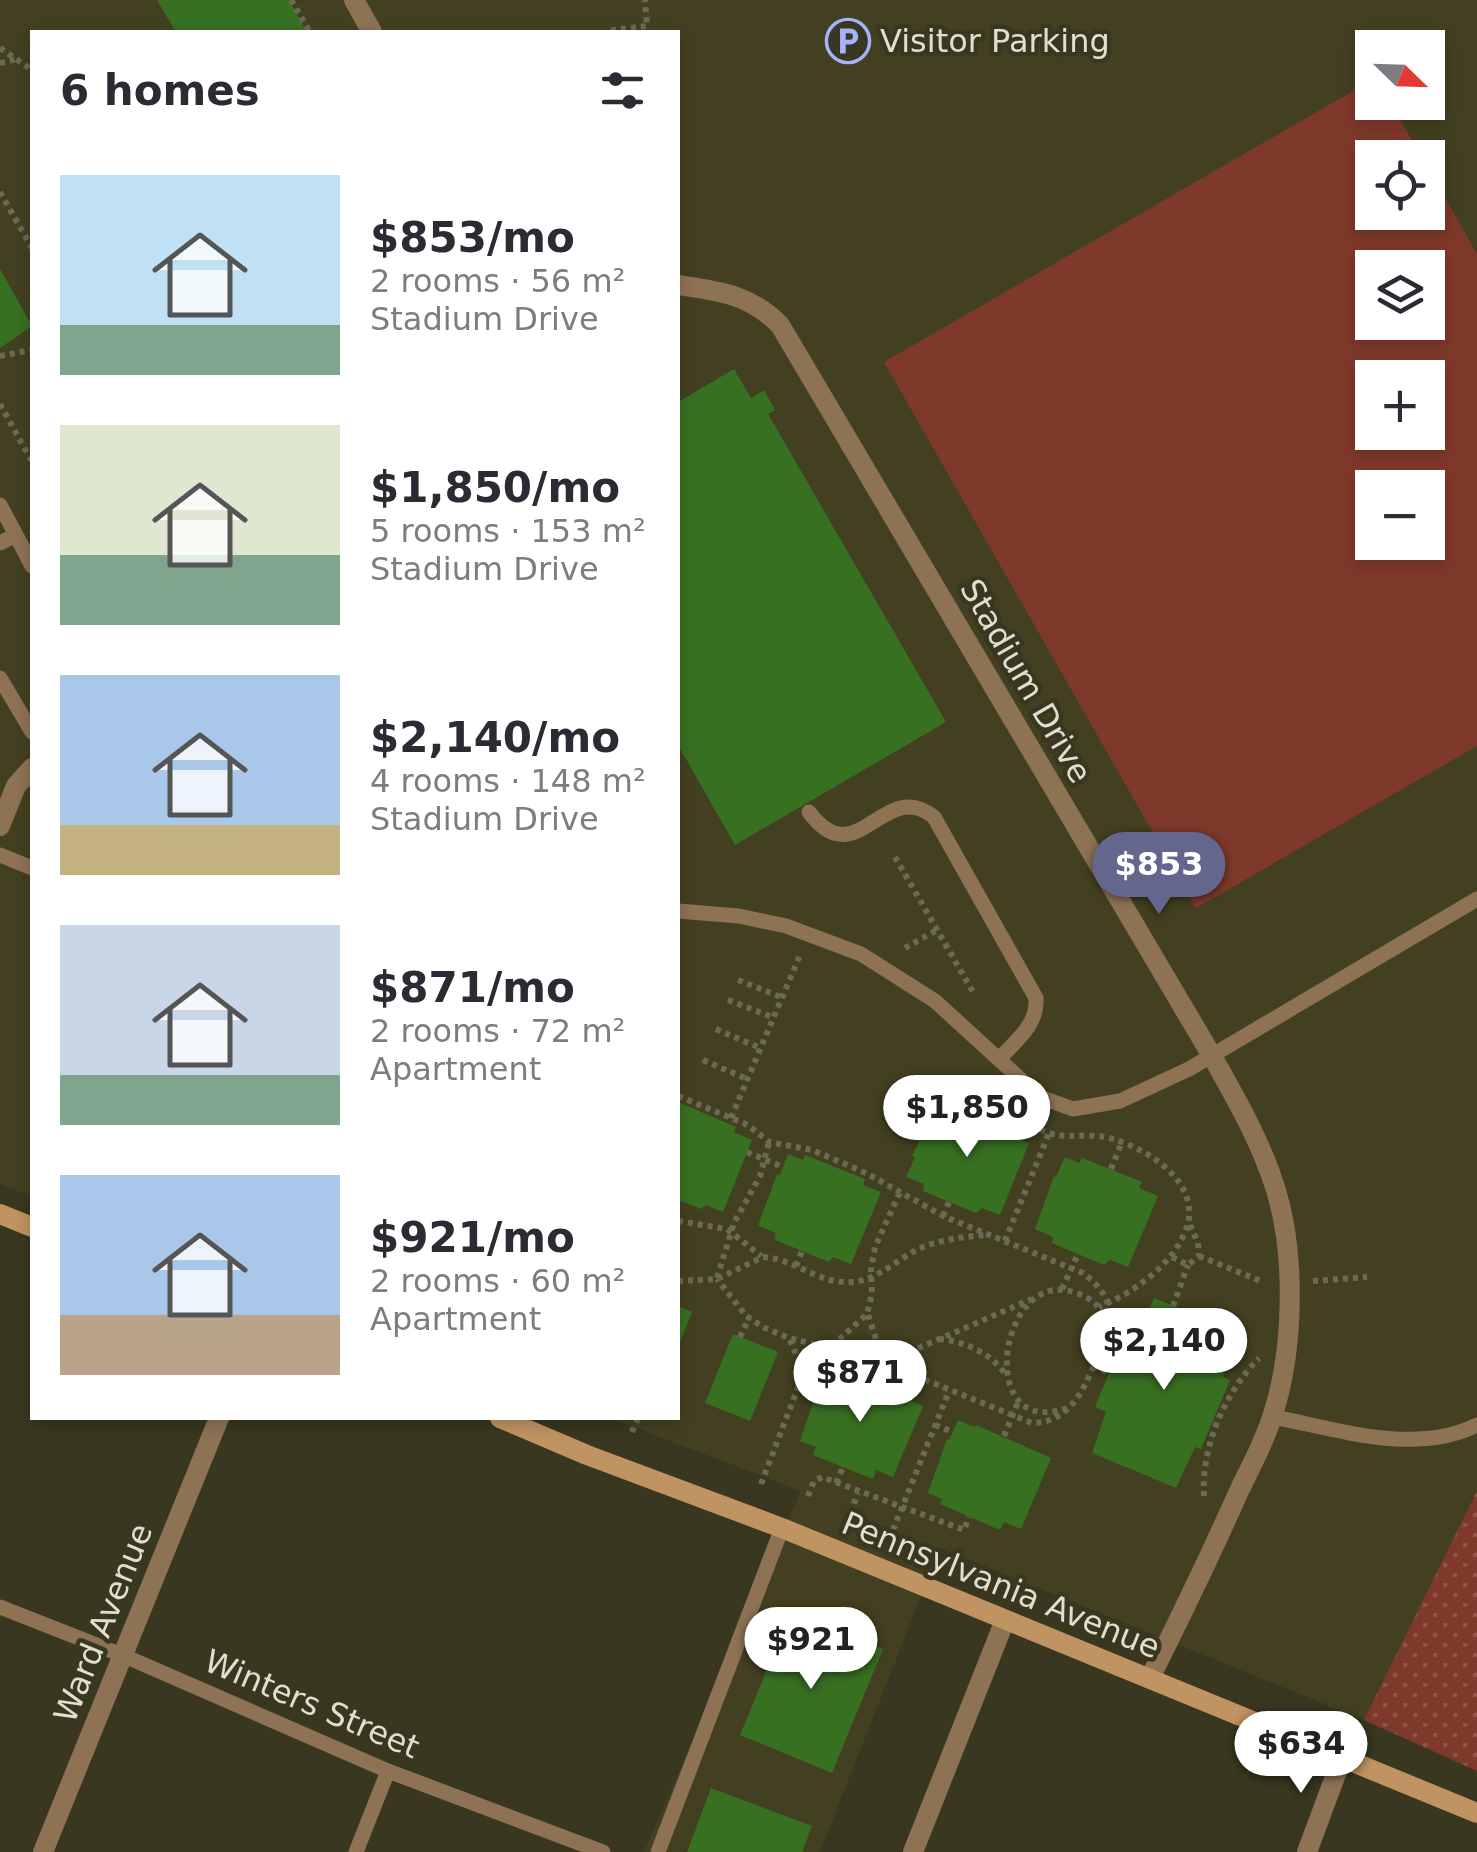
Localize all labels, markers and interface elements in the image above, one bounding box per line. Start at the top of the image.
parking icon: Visitor Parking [825,18,871,64]
place label: Visitor Parking [880,22,1110,60]
north arrow [1355,30,1445,120]
map controls [1355,30,1445,560]
icon: filters [595,63,650,118]
text: 6 homes [60,66,260,115]
button: locate [1355,140,1445,230]
text: $853/mo [370,213,575,262]
icon: home [140,215,260,335]
button: layers [1355,250,1445,340]
text: 2 rooms · 56 m² [370,262,625,300]
text: Stadium Drive [370,300,599,338]
button: + [1355,360,1445,450]
text: $1,850/mo [370,463,620,512]
icon: home [140,465,260,585]
button: − [1355,470,1445,560]
text: 5 rooms · 153 m² [370,512,646,550]
text: Stadium Drive [370,550,599,588]
street label: Stadium Drive [952,573,1100,789]
text: $2,140/mo [370,713,620,762]
icon: home [140,715,260,835]
text: 4 rooms · 148 m² [370,762,646,800]
text: Stadium Drive [370,800,599,838]
pin: $853 [1100,832,1218,917]
text: $853 [1114,845,1204,883]
text: $871/mo [370,963,575,1012]
icon: home [140,965,260,1085]
text: 2 rooms · 72 m² [370,1012,625,1050]
text: Apartment [370,1050,541,1088]
pin: $1,850 [886,1075,1048,1160]
text: $1,850 [905,1088,1029,1126]
text: $921/mo [370,1213,575,1262]
icon: home [140,1215,260,1335]
text: 2 rooms · 60 m² [370,1262,625,1300]
text: Apartment [370,1300,541,1338]
pin: $2,140 [1083,1308,1245,1393]
text: $2,140 [1102,1321,1226,1359]
pin: $871 [801,1340,919,1425]
text: $871 [815,1353,905,1391]
street label: Pennsylvania Avenue [837,1504,1165,1666]
street label: Ward Avenue [46,1518,160,1728]
pin: $921 [752,1607,870,1692]
text: $921 [766,1620,856,1658]
street label: Winters Street [199,1642,425,1766]
pin: $634 [1242,1711,1360,1796]
text: $634 [1256,1724,1346,1762]

